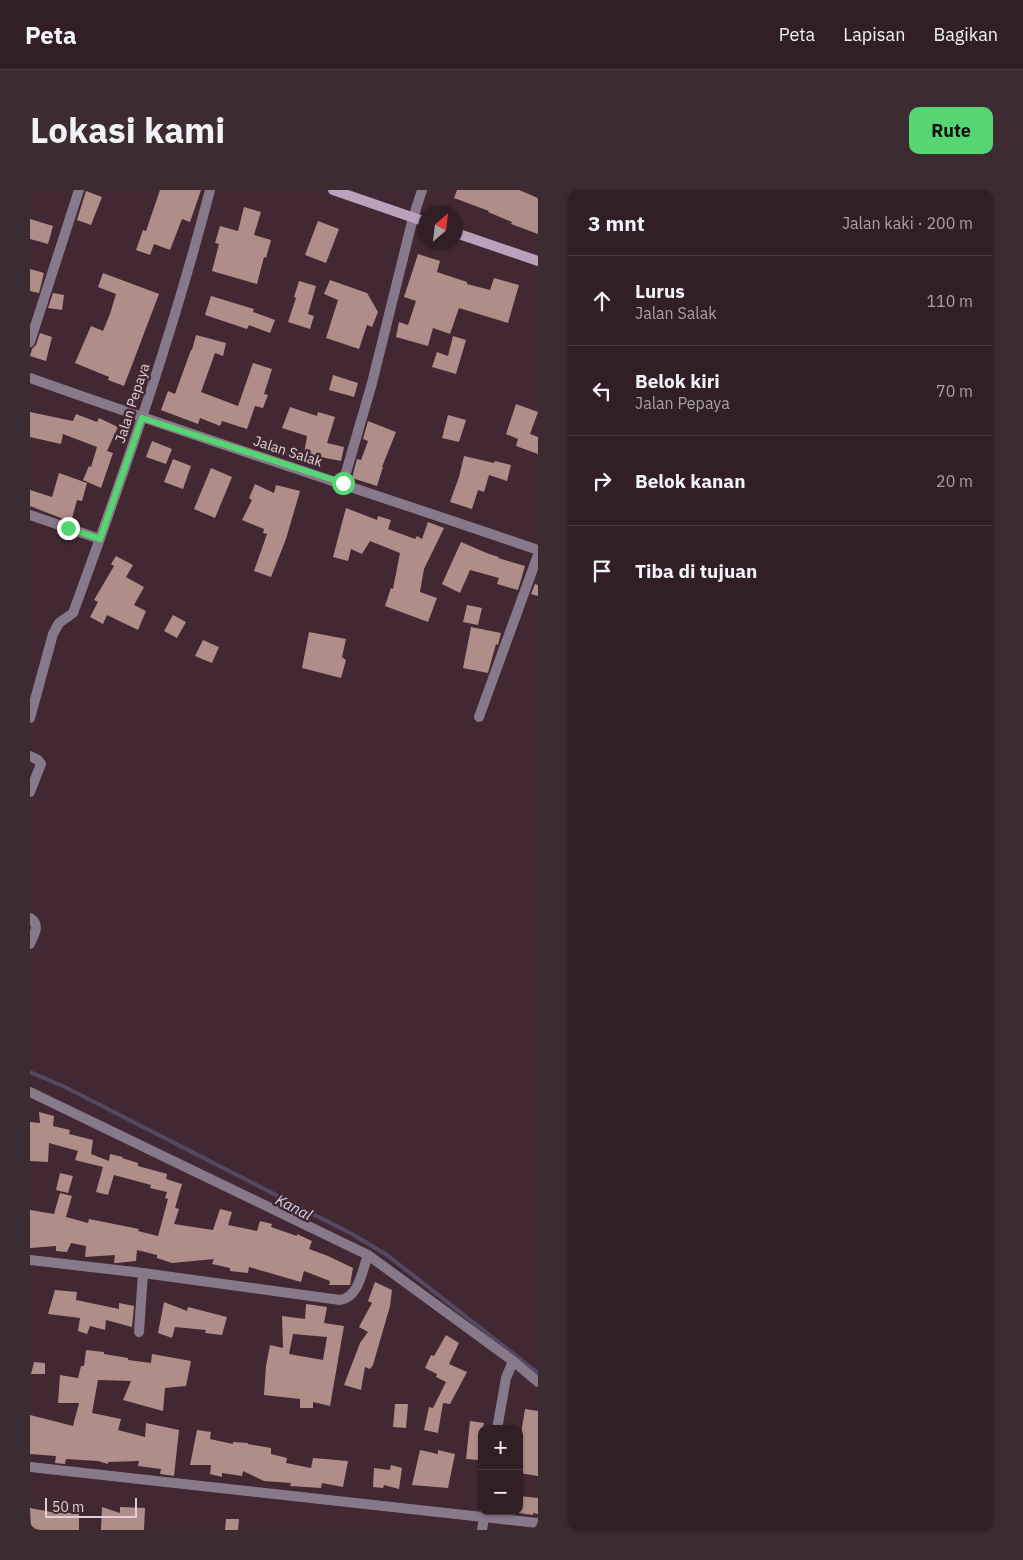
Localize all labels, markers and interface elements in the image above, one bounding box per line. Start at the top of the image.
text: Peta [25,19,77,51]
text: Peta [779,23,815,46]
text: Lapisan [843,23,905,46]
text: Bagikan [933,23,998,46]
text: Lokasi kami [30,107,225,153]
button: Rute [909,107,993,154]
north arrow [418,205,463,250]
text: 3 mnt [588,209,645,237]
text: Jalan kaki · 200 m [842,213,973,233]
text: Lurus [635,279,685,303]
icon: ahead [588,287,616,315]
text: 110 m [926,291,973,311]
text: Jalan Salak [635,303,717,323]
street label: Jalan Pepaya [111,360,154,445]
text: Belok kiri [635,369,720,393]
icon: left [588,377,616,405]
text: 70 m [936,381,973,401]
text: Jalan Pepaya [635,393,730,413]
street label: Jalan Salak [251,431,325,471]
icon: right [588,467,616,495]
text: Belok kanan [635,469,746,493]
text: 20 m [936,471,973,491]
route start [332,472,355,495]
route end [57,517,80,540]
icon: arrive [588,557,616,585]
text: Tiba di tujuan [635,559,757,583]
water label: Kanal [273,1190,316,1224]
map controls [478,1425,523,1515]
button: + [478,1425,523,1470]
button: − [478,1470,523,1515]
scale bar [45,1495,138,1518]
text: 50 m [52,1498,84,1516]

